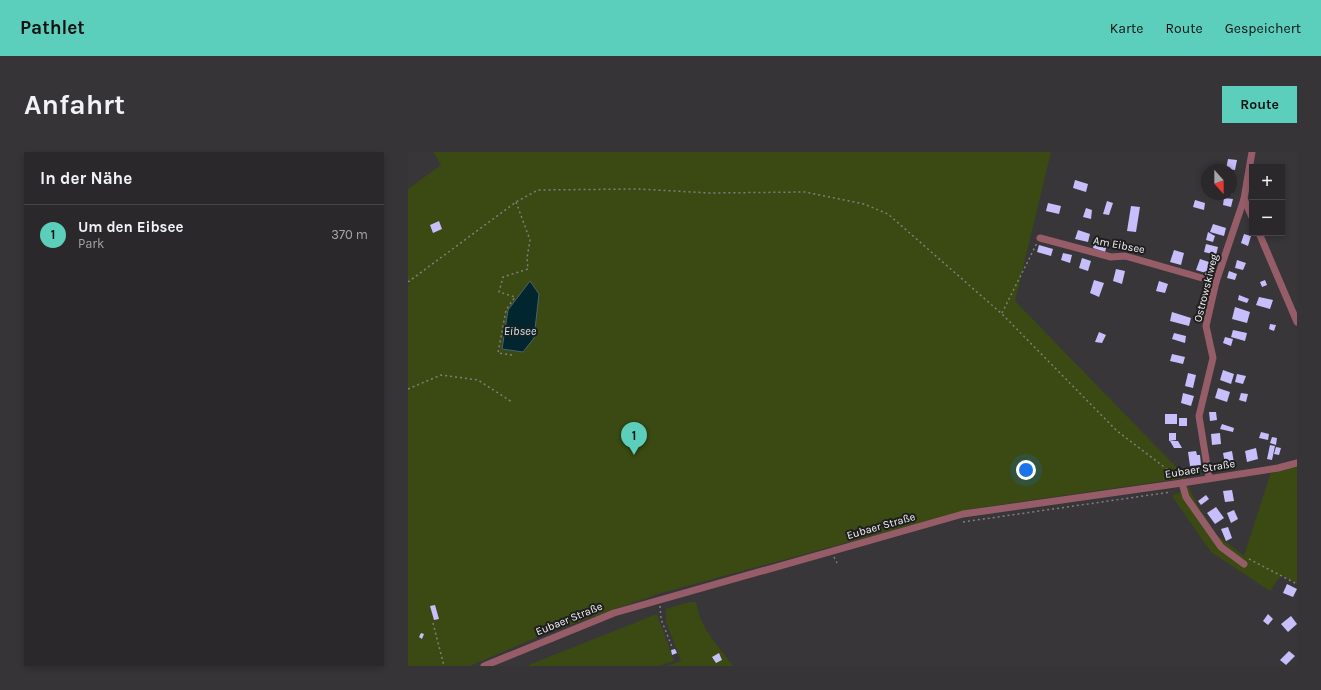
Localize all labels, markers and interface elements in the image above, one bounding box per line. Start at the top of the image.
text: Pathlet [20,17,85,39]
text: Karte [1110,20,1144,37]
text: Route [1166,20,1203,37]
text: Gespeichert [1225,20,1301,37]
button: Route [1222,86,1297,123]
text: Anfahrt [24,88,125,121]
north arrow [1201,164,1237,200]
map controls [1249,164,1285,236]
button: + [1249,164,1285,200]
text: In der Nähe [40,168,132,188]
button: − [1249,200,1285,236]
text: Um den Eibsee [78,218,183,236]
text: 1 [51,227,55,242]
text: 370 m [331,227,368,242]
street label: Am Eibsee [1092,234,1146,256]
text: Park [78,236,104,251]
street label: Ostrowskiweg [1191,252,1221,324]
water label: Eibsee [504,324,537,338]
pin: 1 [621,422,647,455]
street label: Eubaer Straße [1164,457,1236,481]
your location [1016,460,1036,480]
street label: Eubaer Straße [845,510,917,542]
street label: Eubaer Straße [534,600,605,638]

